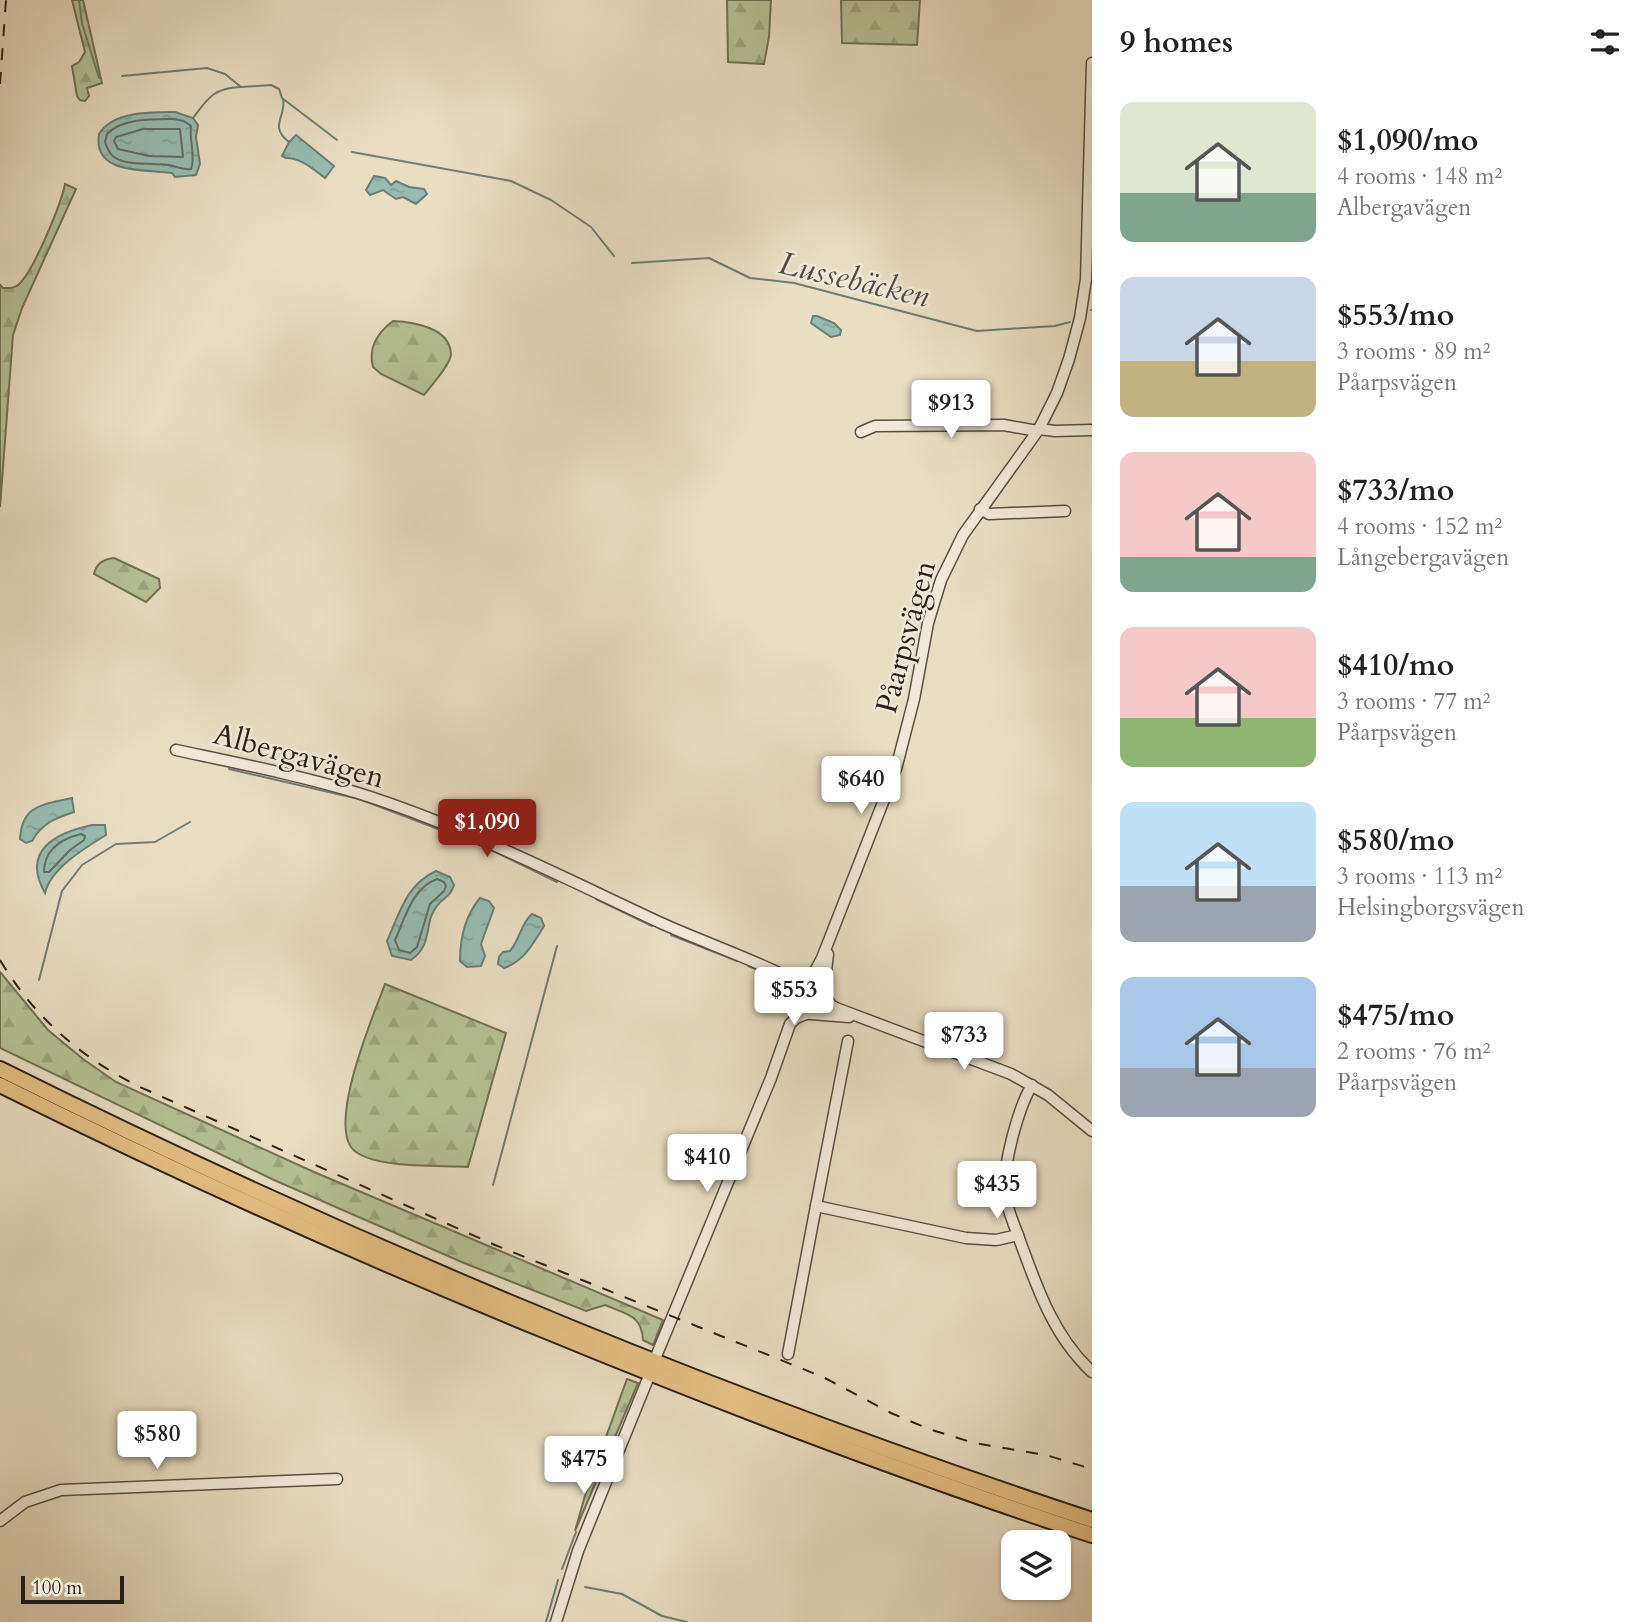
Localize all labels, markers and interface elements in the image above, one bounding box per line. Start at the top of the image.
text: 9 homes [1120,22,1233,63]
icon: filters [1586,23,1624,61]
text: $1,090/mo [1337,120,1478,161]
icon: home [1176,130,1260,214]
text: 4 rooms · 148 m² [1337,161,1502,192]
text: Albergavägen [1337,192,1471,223]
water label: Lussebäcken [775,241,934,319]
text: $553/mo [1337,295,1454,336]
icon: home [1176,305,1260,389]
text: 3 rooms · 89 m² [1337,336,1490,367]
text: Påarpsvägen [1337,367,1457,398]
pin: $913 [910,380,992,440]
text: $913 [927,387,975,418]
text: $733/mo [1337,470,1454,511]
icon: home [1176,480,1260,564]
text: 4 rooms · 152 m² [1337,511,1502,542]
text: Långebergavägen [1337,542,1509,573]
street label: Påarpsvägen [866,556,946,718]
text: $410/mo [1337,645,1454,686]
icon: home [1176,655,1260,739]
text: 3 rooms · 77 m² [1337,686,1490,717]
street label: Albergavägen [209,714,389,798]
text: Påarpsvägen [1337,717,1457,748]
pin: $640 [820,756,902,816]
text: $640 [837,763,885,794]
pin: $1,090 [430,800,544,859]
text: $1,090 [454,806,520,837]
text: $580/mo [1337,820,1454,861]
icon: home [1176,830,1260,914]
text: 3 rooms · 113 m² [1337,861,1502,892]
text: Helsingborgsvägen [1337,892,1525,923]
pin: $553 [753,968,835,1027]
text: $553 [770,974,818,1005]
text: $475/mo [1337,995,1454,1036]
icon: home [1176,1005,1260,1089]
pin: $733 [923,1012,1005,1072]
text: $733 [940,1019,988,1050]
text: 2 rooms · 76 m² [1337,1036,1490,1067]
text: Påarpsvägen [1337,1067,1457,1098]
pin: $410 [666,1134,748,1194]
text: $410 [683,1141,731,1172]
pin: $435 [956,1162,1038,1221]
text: $435 [973,1168,1021,1199]
pin: $580 [116,1412,198,1471]
text: $580 [133,1418,181,1449]
pin: $475 [543,1436,625,1496]
text: $475 [560,1443,608,1474]
map controls [1001,1530,1071,1600]
button: layers [1001,1530,1071,1600]
scale bar [21,1573,124,1605]
text: 100 m [32,1575,82,1601]

